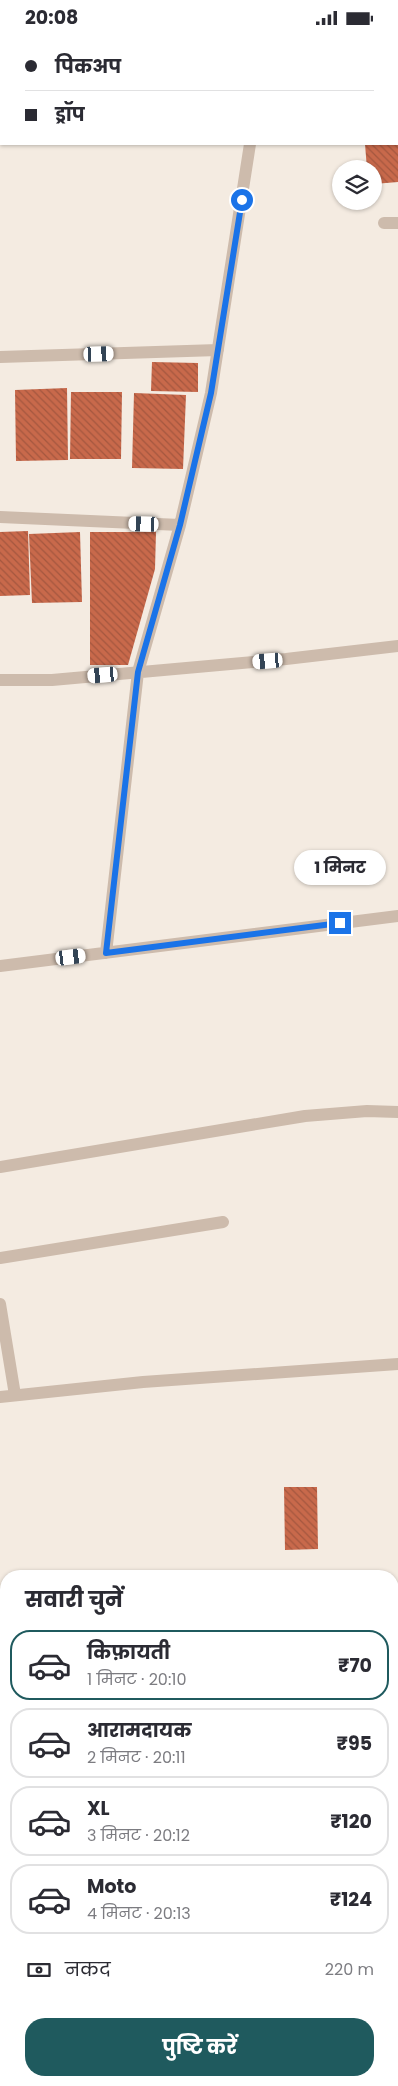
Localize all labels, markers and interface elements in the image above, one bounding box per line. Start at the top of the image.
text: 20:08 [25,4,78,31]
text: पिकअप [55,53,121,80]
text: ड्रॉप [55,101,85,128]
map controls [332,160,382,210]
button: layers [332,160,382,210]
route start [231,189,253,211]
car [83,346,114,362]
car [128,516,159,532]
car [252,652,283,670]
car [87,666,118,684]
callout: 1 मिनट [294,851,386,885]
text: 1 मिनट [314,856,366,879]
route end [329,912,351,934]
car [55,948,86,966]
text: सवारी चुनें [25,1584,123,1615]
text: किफ़ायती [87,1639,170,1666]
icon: car [27,1643,72,1688]
text: ₹70 [338,1652,372,1679]
text: 1 मिनट · 20:10 [87,1668,186,1691]
text: आरामदायक [87,1717,192,1744]
icon: car [27,1721,72,1766]
text: ₹95 [337,1730,372,1757]
text: 2 मिनट · 20:11 [87,1746,186,1769]
text: XL [87,1795,110,1822]
icon: car [27,1799,72,1844]
text: ₹120 [330,1808,372,1835]
text: 3 मिनट · 20:12 [87,1824,190,1847]
text: Moto [87,1873,136,1900]
icon: car [27,1877,72,1922]
text: ₹124 [330,1886,372,1913]
text: 4 मिनट · 20:13 [87,1902,191,1925]
icon: cash [25,1956,53,1984]
text: नकद [65,1956,110,1983]
text: 220 m [325,1958,374,1981]
button: पुष्टि करें [25,2018,374,2076]

